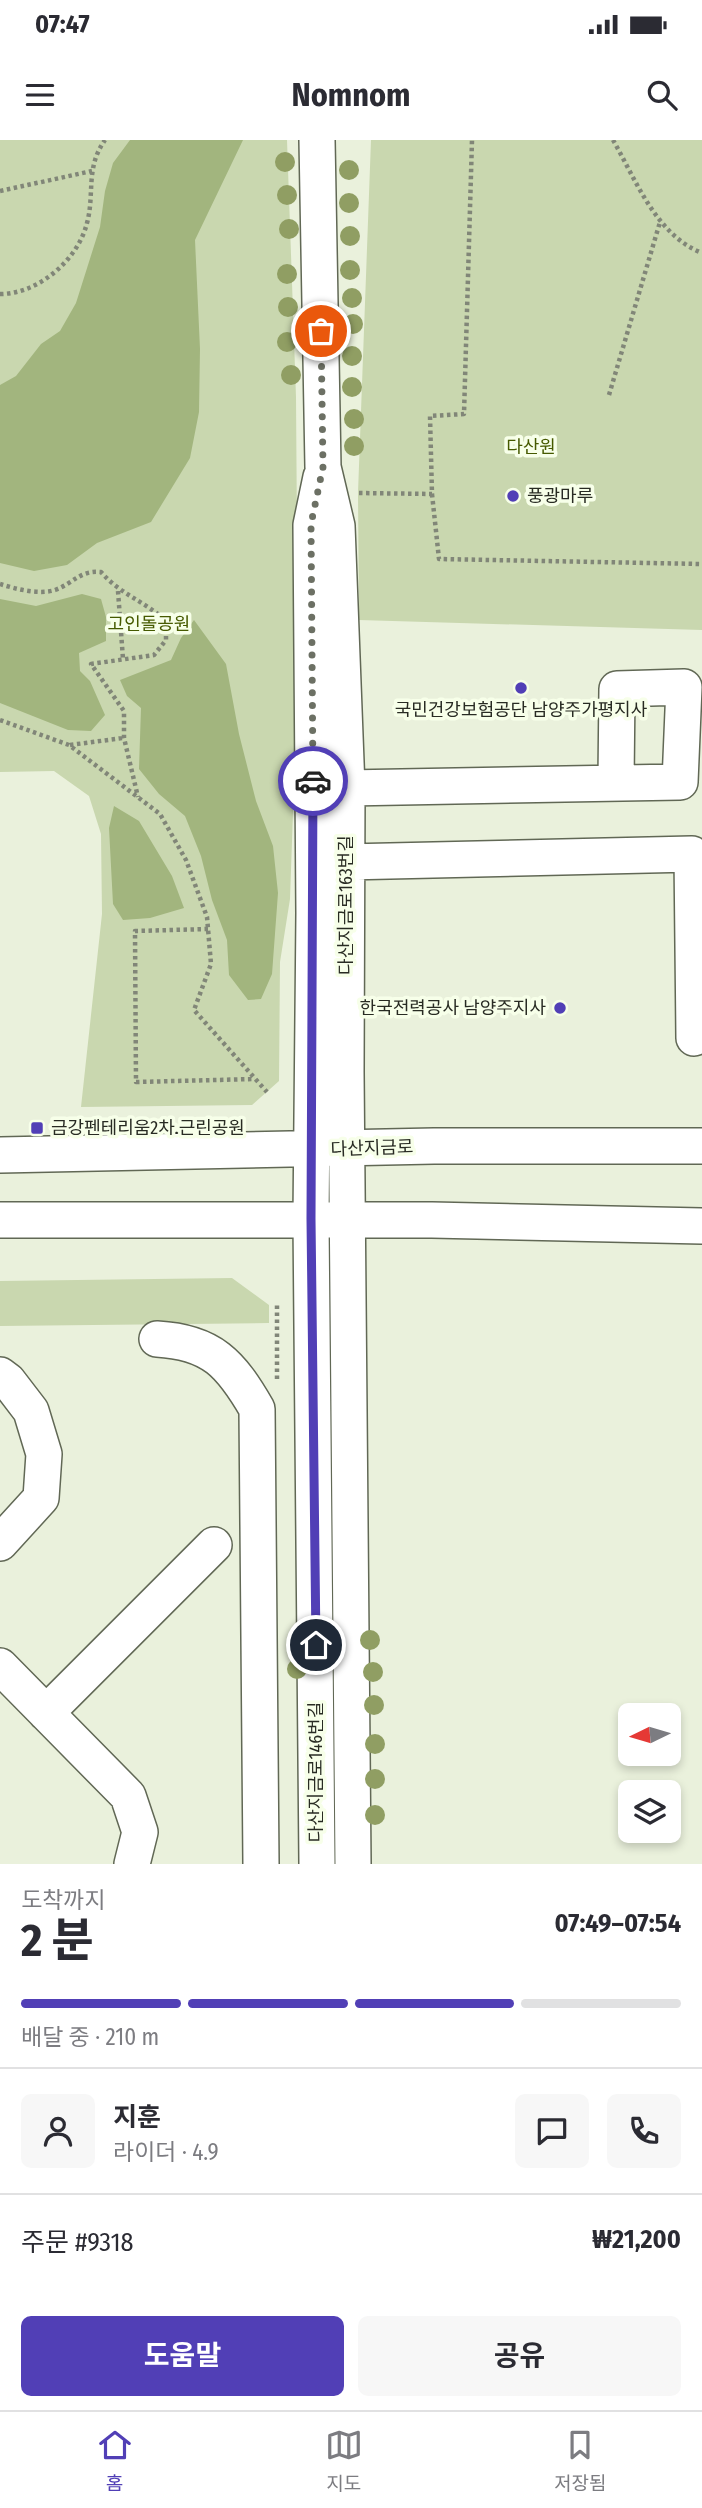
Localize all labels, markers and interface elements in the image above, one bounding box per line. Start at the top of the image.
text: 07:47 [35,9,90,40]
icon: menu [21,76,59,114]
text: Nomnom [292,76,410,114]
icon: search [643,76,681,114]
pin [291,301,351,361]
icon: bag [302,312,340,350]
park label: 다산원 [506,436,556,458]
place label: 풍광마루 [527,485,593,507]
marker: 풍광마루 [505,488,521,504]
park label: 고인돌공원 [108,613,190,635]
marker: 국민건강보험공단 남양주가평지사 [513,680,529,696]
place label: 국민건강보험공단 남양주가평지사 [395,699,648,721]
courier [278,746,348,816]
icon: car [294,762,332,800]
street label: 다산지금로163번길 [335,835,357,975]
place label: 한국전력공사 남양주지사 [360,997,546,1019]
marker: 한국전력공사 남양주지사 [552,1000,568,1016]
place label: 금강펜테리움2차.근린공원 [51,1117,245,1139]
marker: 금강펜테리움2차.근린공원 [29,1120,45,1136]
street label: 다산지금로 [330,1136,414,1160]
pin [286,1615,346,1675]
icon: home [297,1626,335,1664]
street label: 다산지금로146번길 [305,1702,327,1842]
north arrow [618,1703,681,1766]
map controls [618,1703,681,1843]
button: layers [618,1780,681,1843]
text: 도착까지 [21,1886,106,1914]
text: 07:49–07:54 [555,1908,681,1939]
text: 2 분 [21,1913,94,1968]
text: 배달 중 · 210 m [21,2023,159,2051]
button: person [21,2094,95,2168]
button: chat [515,2094,589,2168]
button: phone [607,2094,681,2168]
text: 지훈 [113,2102,161,2133]
text: 라이더 · 4.9 [113,2138,219,2166]
text: ₩21,200 [592,2224,681,2255]
text: 주문 #9318 [21,2227,134,2258]
button: 도움말 [21,2316,344,2396]
button: 공유 [358,2316,681,2396]
tab: 홈 [96,2426,134,2495]
tab: 지도 [325,2426,363,2495]
tab: 저장됨 [554,2426,606,2495]

